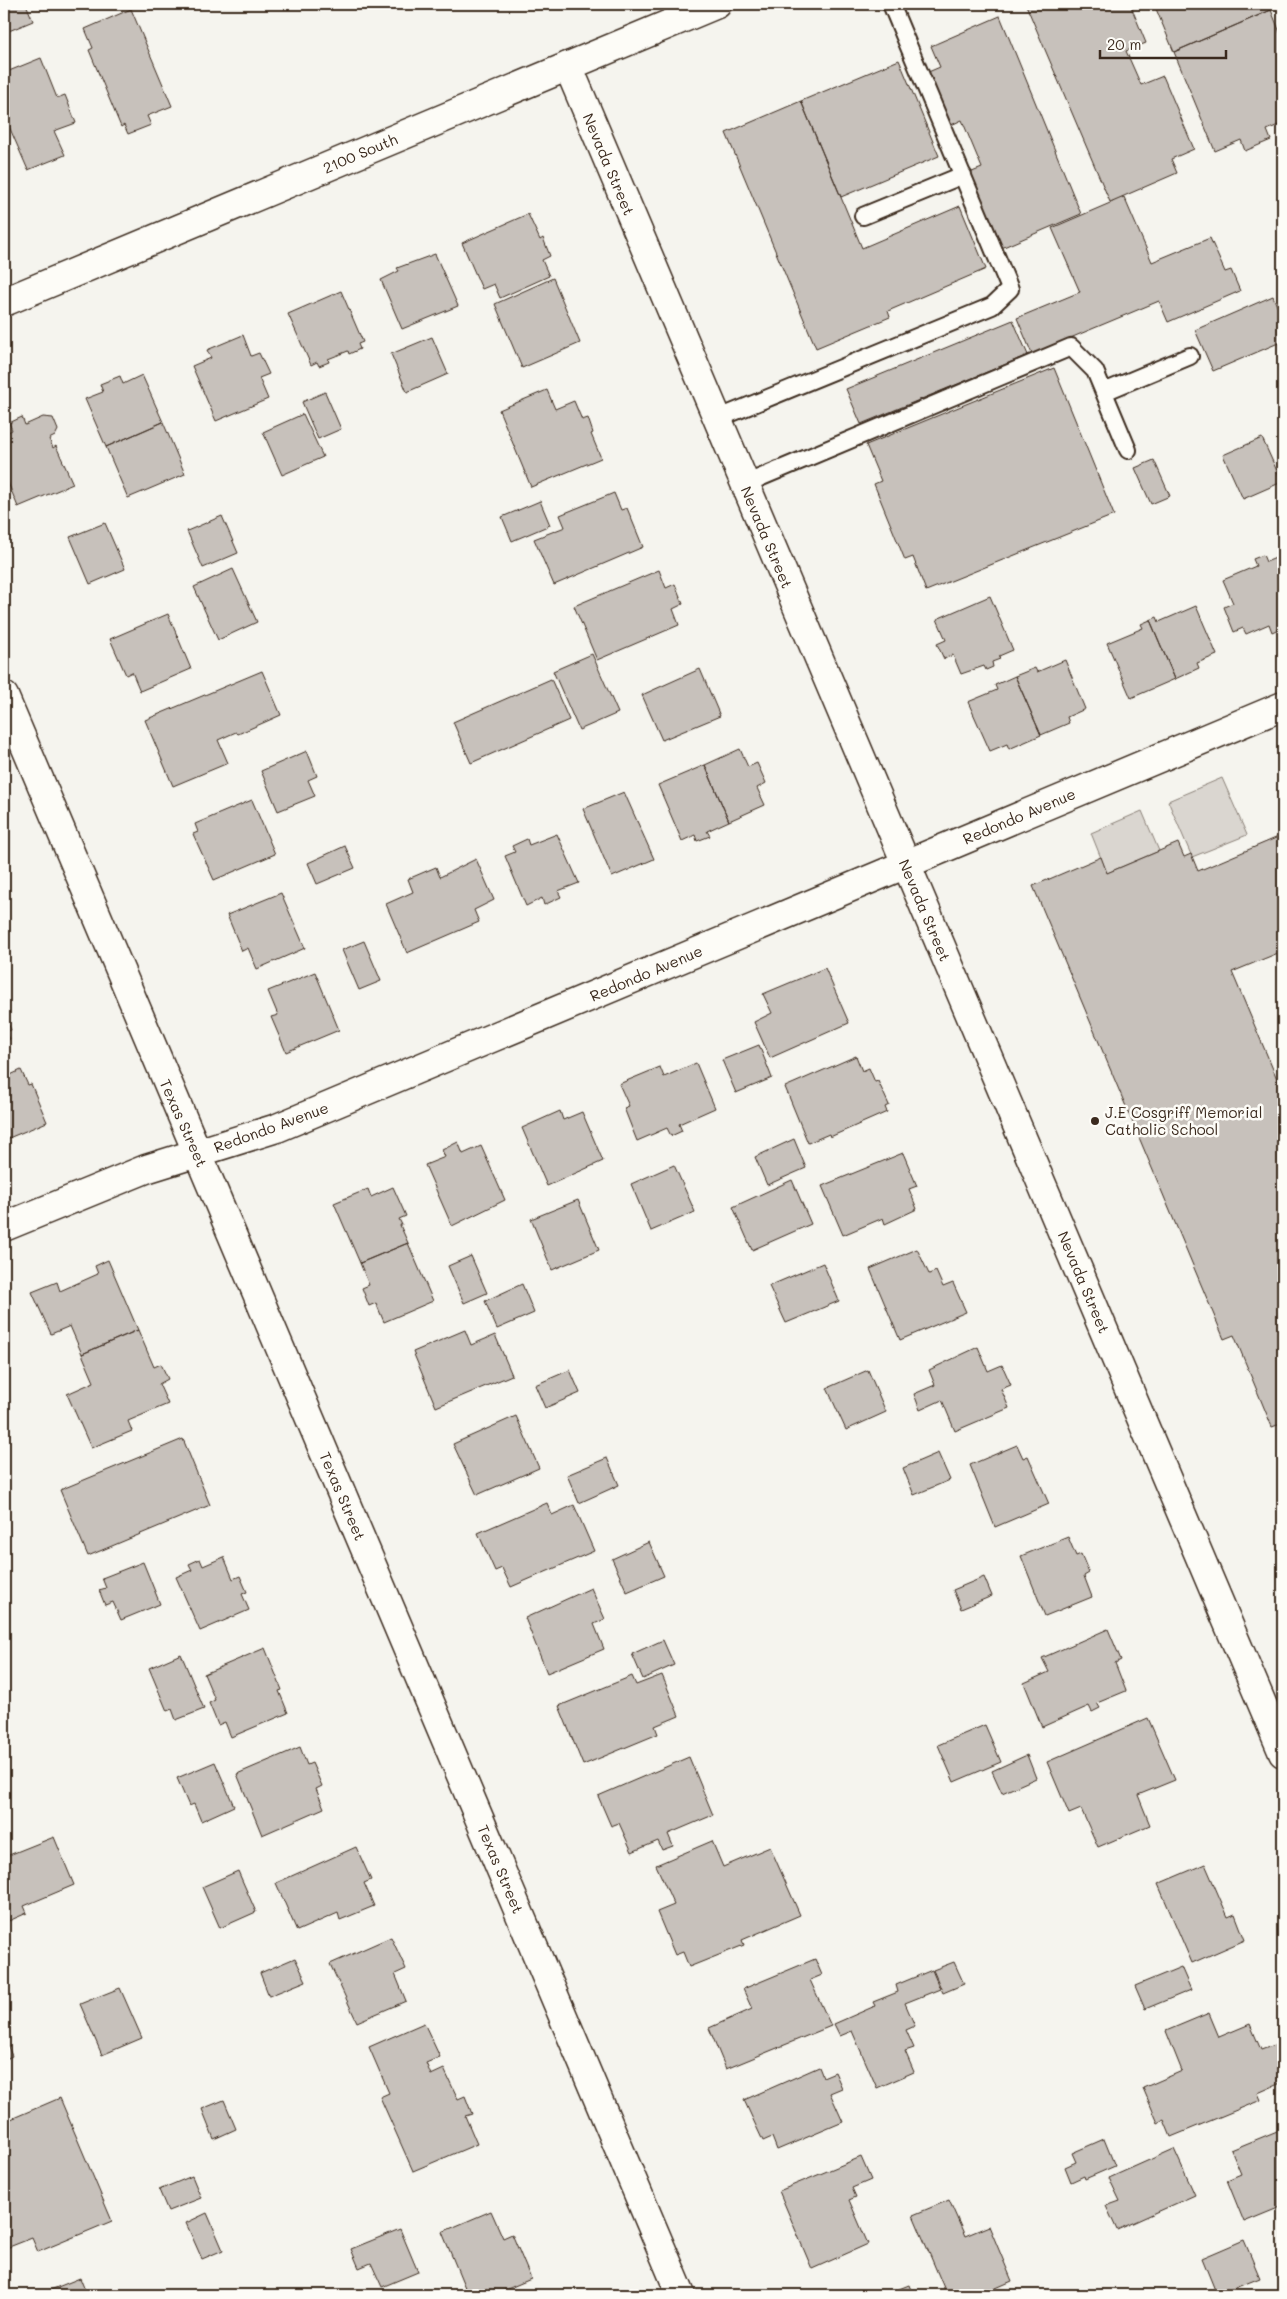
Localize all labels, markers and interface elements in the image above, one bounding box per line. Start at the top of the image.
scale bar [1100,28,1226,60]
text: 20 m [1107,34,1141,54]
street label: Nevada Street [578,110,640,218]
street label: 2100 South [320,128,400,178]
street label: Nevada Street [736,483,798,591]
street label: Redondo Avenue [960,783,1078,849]
street label: Nevada Street [894,856,956,964]
street label: Redondo Avenue [587,940,705,1006]
street label: Texas Street [156,1076,212,1170]
street label: Redondo Avenue [211,1097,331,1157]
place label: J.E Cosgriff Memorial Catholic School [1105,1102,1263,1139]
marker: J.E Cosgriff Memorial Catholic School [1089,1115,1101,1127]
street label: Nevada Street [1053,1228,1115,1336]
street label: Texas Street [315,1449,371,1543]
street label: Texas Street [473,1822,529,1916]

